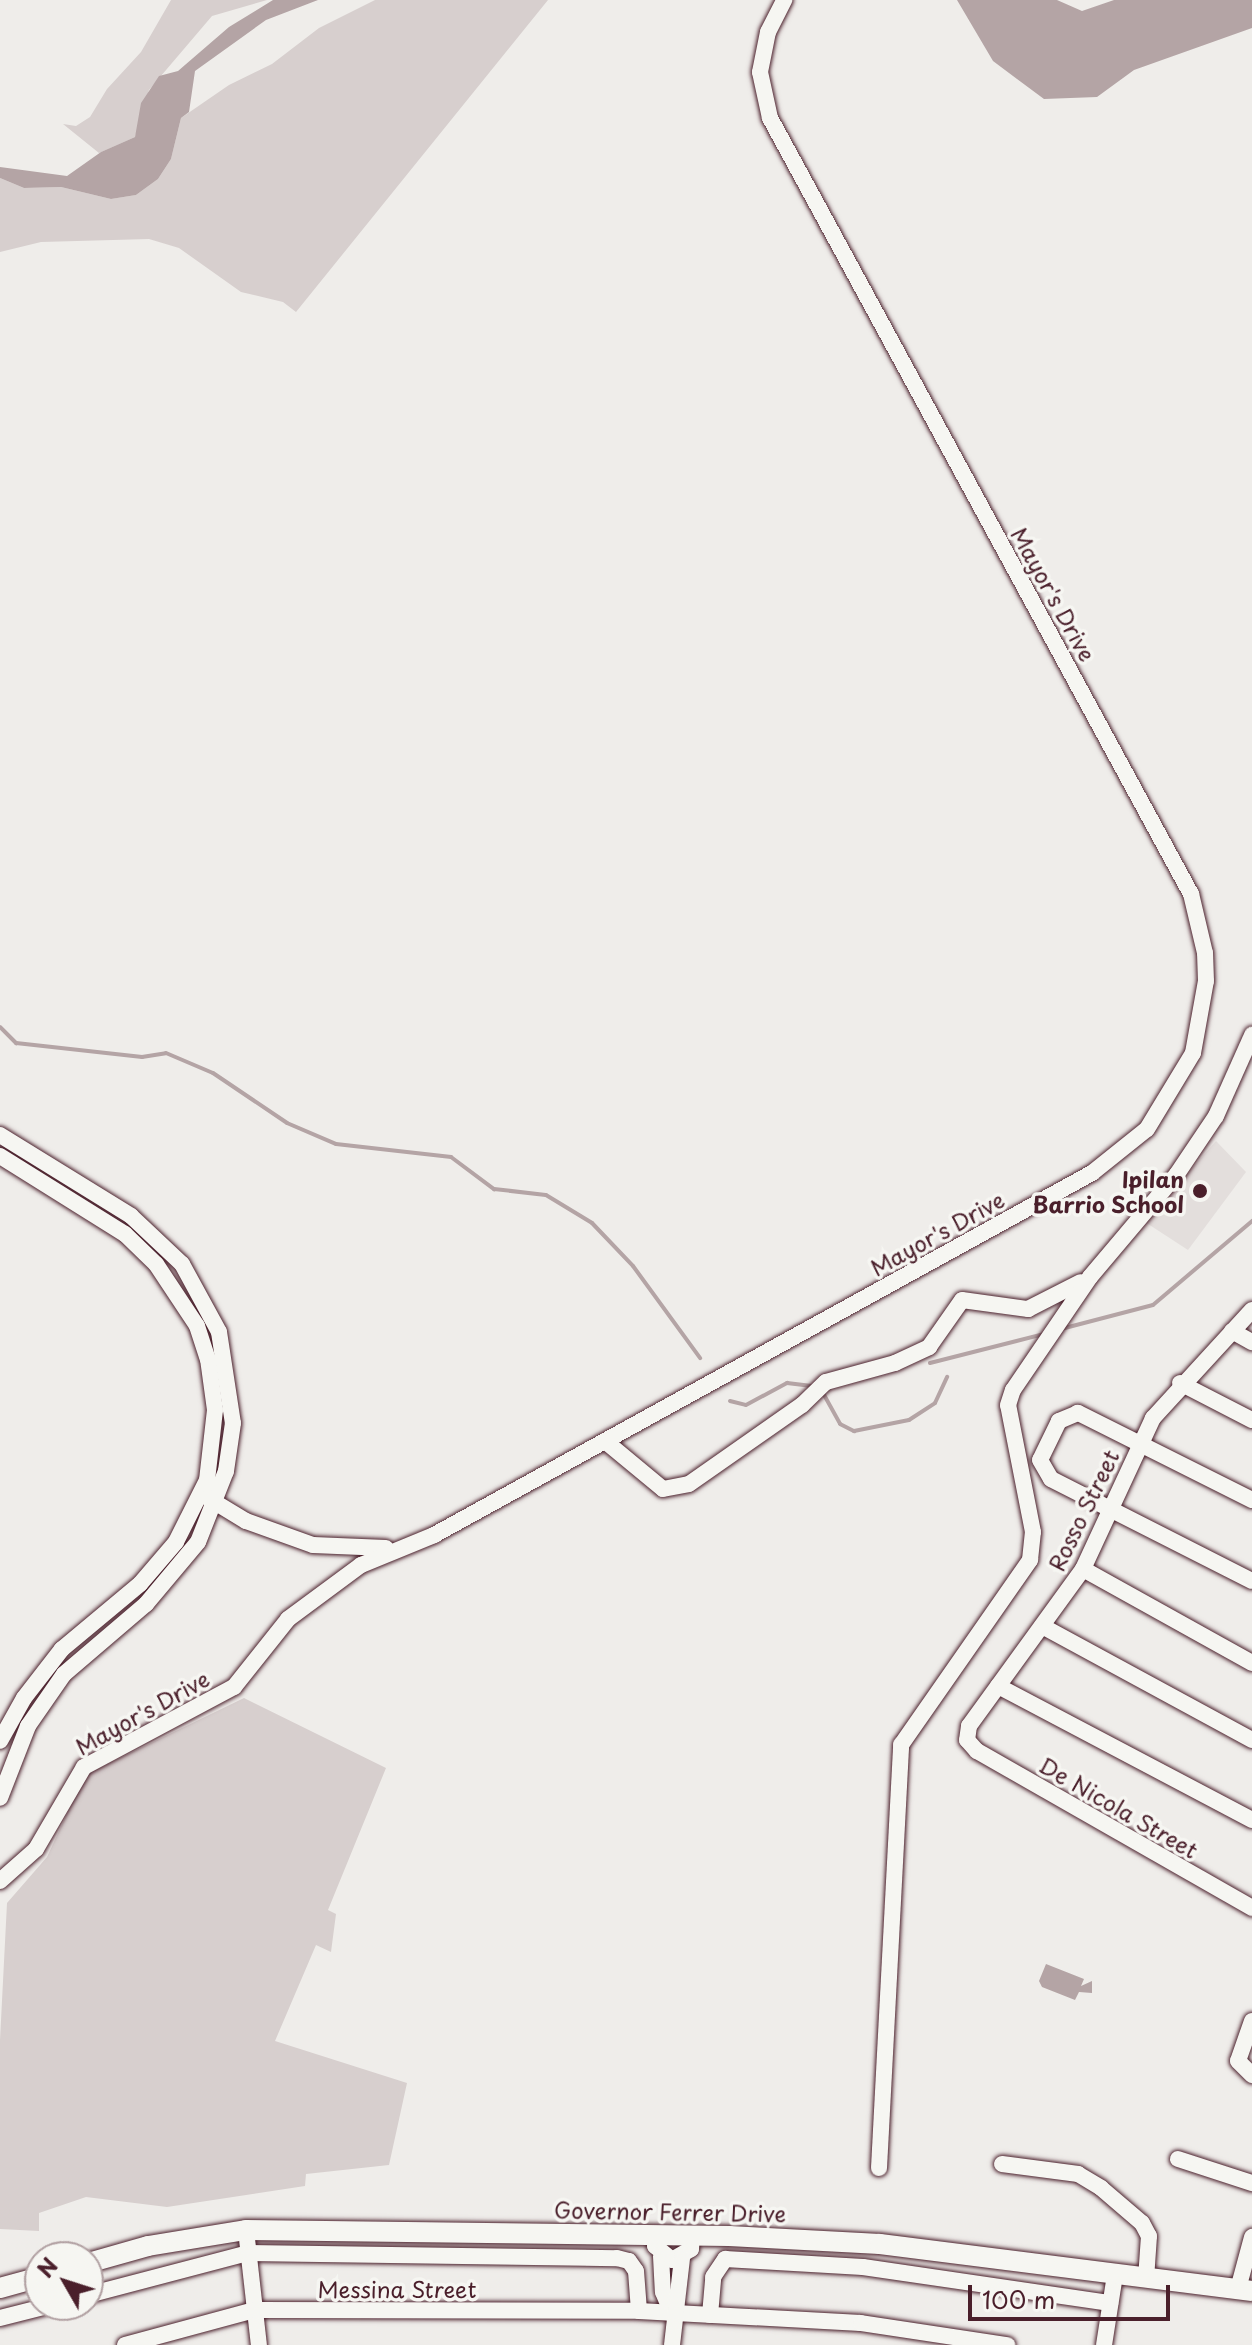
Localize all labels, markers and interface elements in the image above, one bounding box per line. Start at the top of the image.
street label: Mayor's Drive [1006,522,1102,666]
place label: Ipilan Barrio School [1031,1165,1184,1216]
marker: Ipilan Barrio School [1191,1182,1209,1200]
street label: Mayor's Drive [865,1185,1009,1281]
street label: Rosso Street [1042,1445,1124,1575]
street label: Mayor's Drive [70,1664,214,1760]
street label: De Nicola Street [1036,1751,1202,1863]
street label: Governor Ferrer Drive [553,2196,787,2226]
north arrow [24,2241,104,2321]
text: N [28,2250,65,2284]
scale bar [972,2269,1174,2319]
street label: Messina Street [317,2276,477,2302]
text: 100 m [982,2281,1055,2317]

